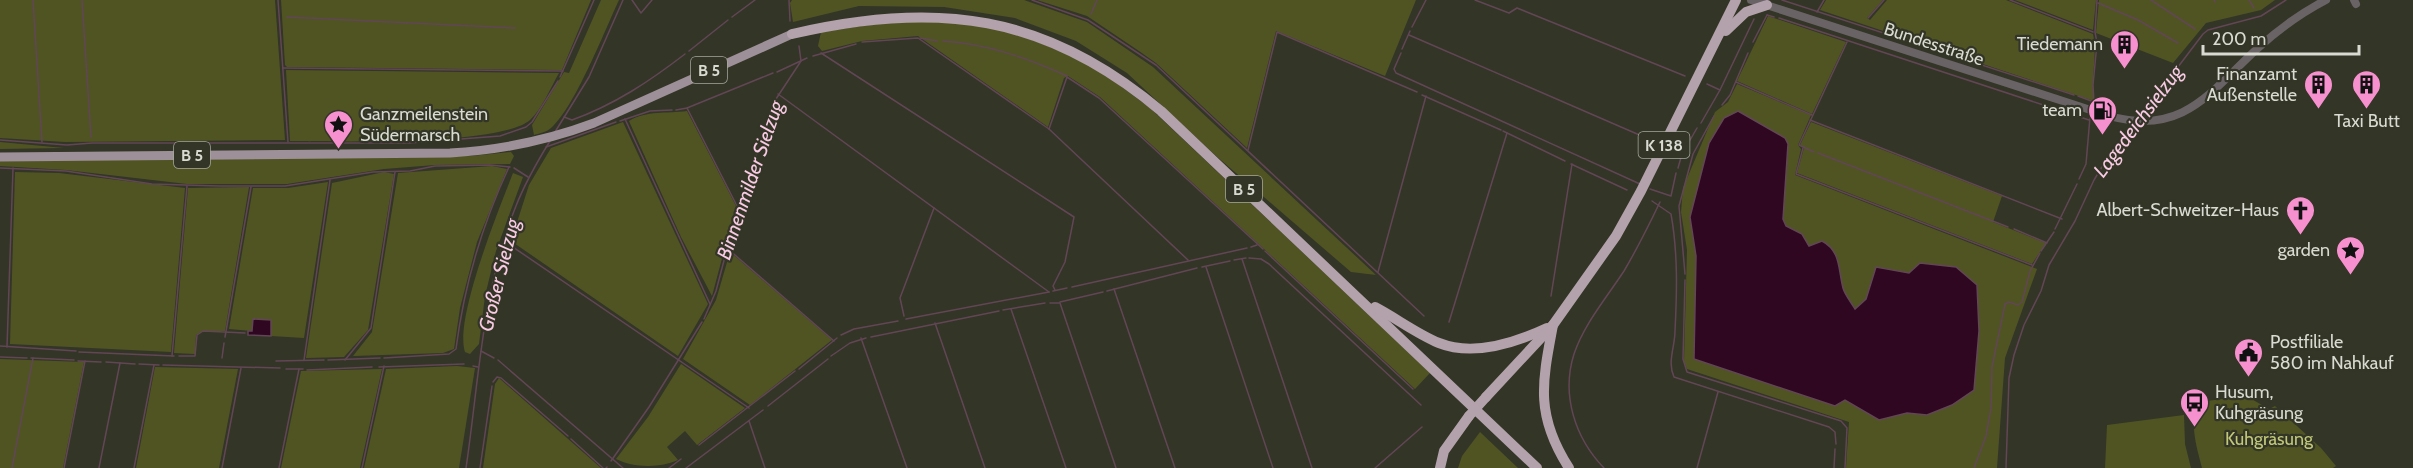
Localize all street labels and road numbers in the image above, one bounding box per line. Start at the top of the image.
street label: Bundesstraße [1881,17,1987,71]
road number: B 5 [691,57,727,83]
road number: K 138 [1638,132,1690,158]
road number: B 5 [174,142,210,168]
road number: B 5 [1226,176,1262,202]

